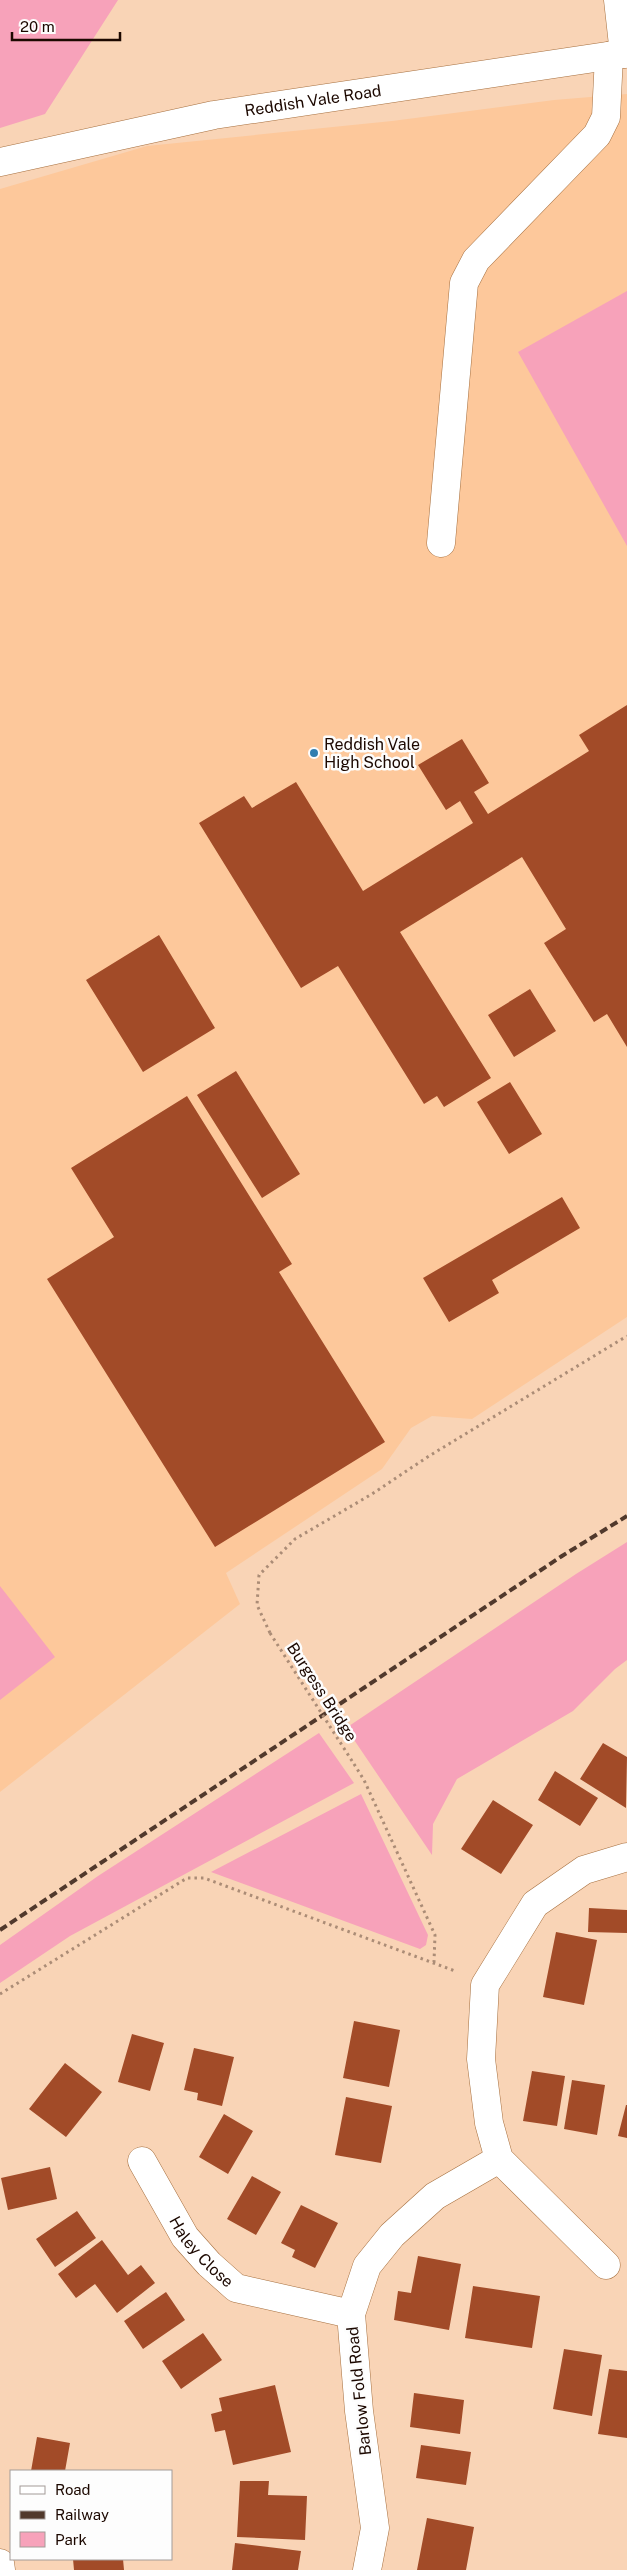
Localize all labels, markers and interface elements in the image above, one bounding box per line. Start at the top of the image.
scale bar [12,10,120,42]
text: 20 m [20,18,55,35]
street label: Reddish Vale Road [243,81,382,120]
place label: Reddish Vale High School [324,735,420,772]
marker: Reddish Vale High School [308,747,320,759]
street label: Burgess Bridge [283,1639,361,1745]
street label: Haley Close [166,2213,238,2291]
street label: Barlow Fold Road [343,2326,375,2456]
legend [10,2470,172,2560]
text: Road [55,2481,91,2498]
text: Railway [55,2506,109,2523]
text: Park [55,2531,87,2548]

